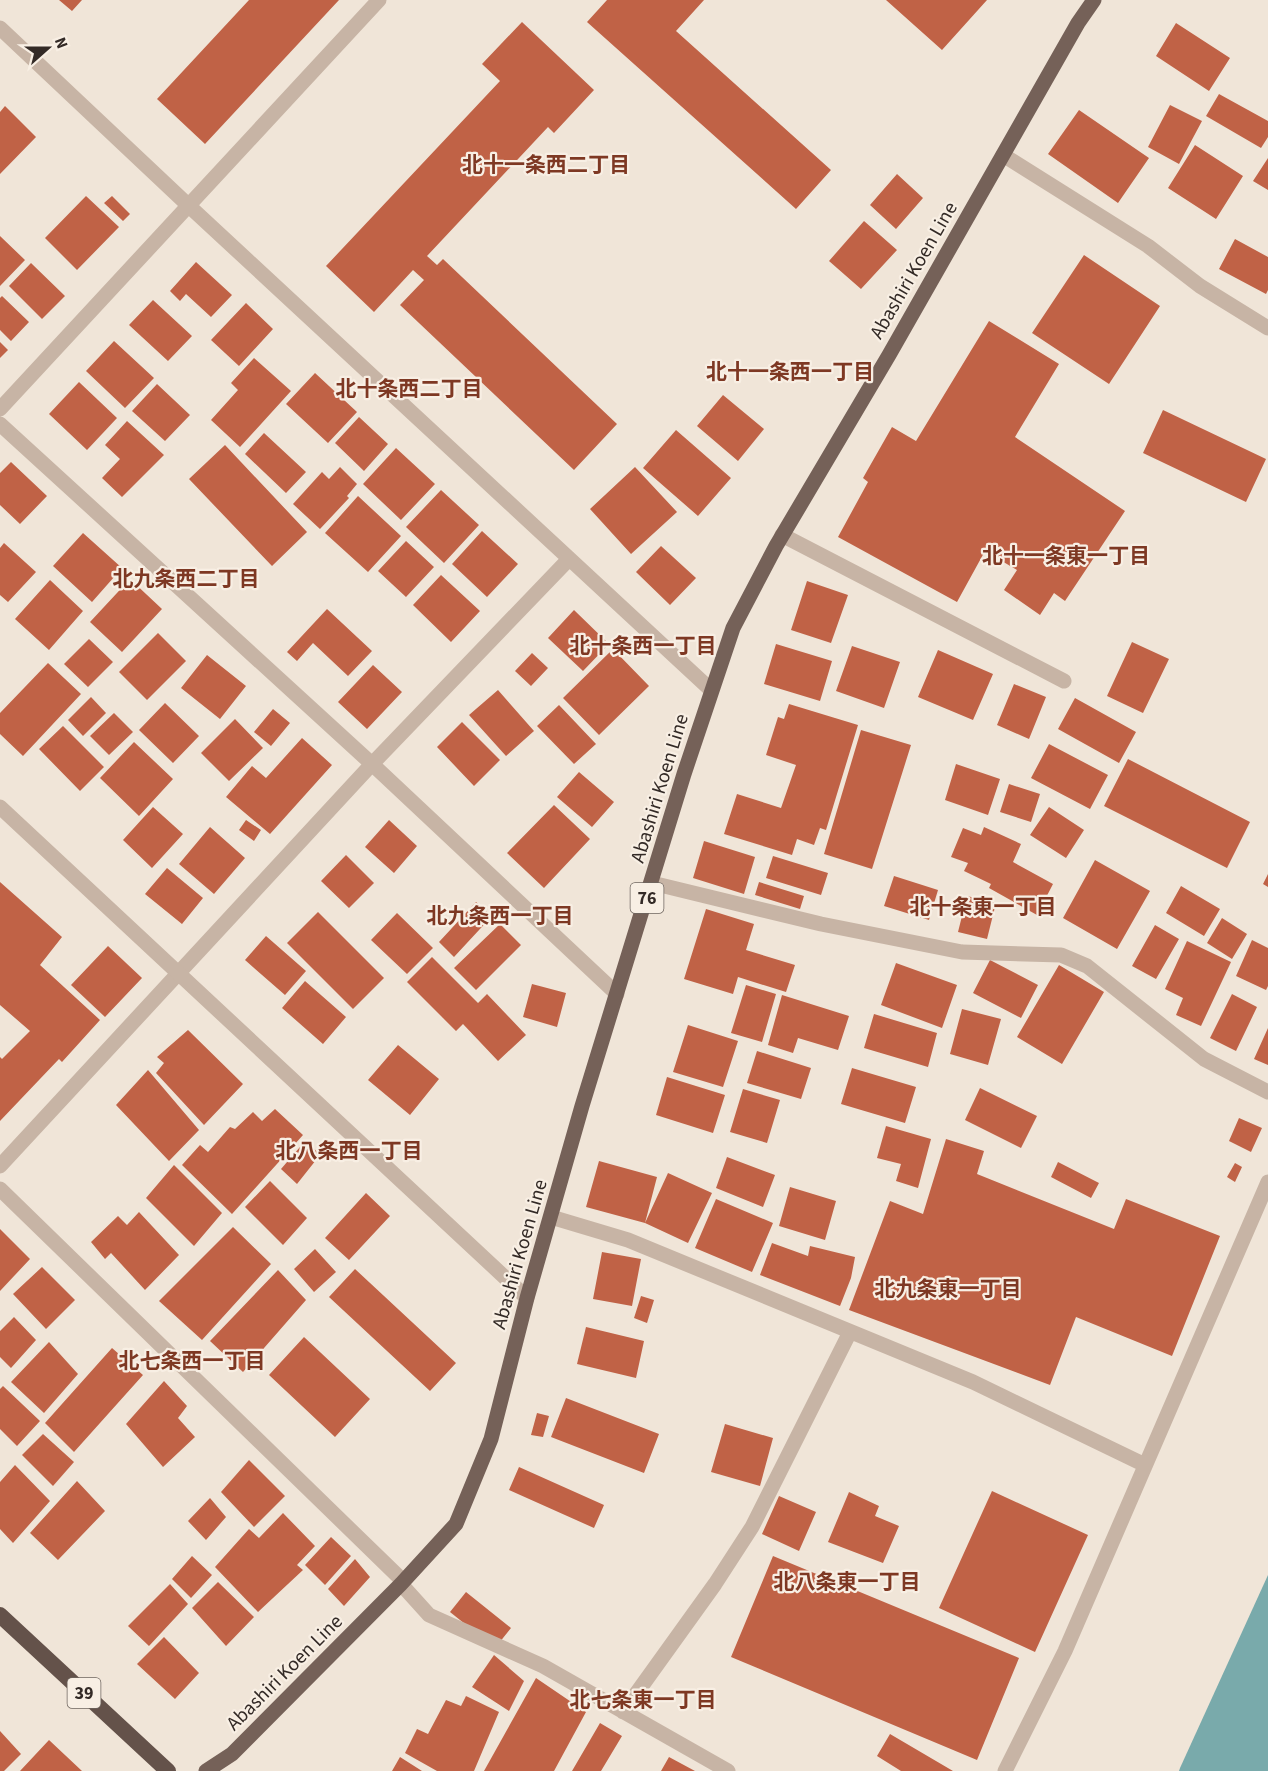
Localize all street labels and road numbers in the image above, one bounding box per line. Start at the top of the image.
street label: Abashiri Koen Line [863,197,965,344]
street label: Abashiri Koen Line [624,710,696,866]
road number: 76 [630,883,664,913]
street label: Abashiri Koen Line [485,1176,555,1332]
street label: Abashiri Koen Line [220,1608,349,1737]
road number: 39 [68,1678,100,1708]

